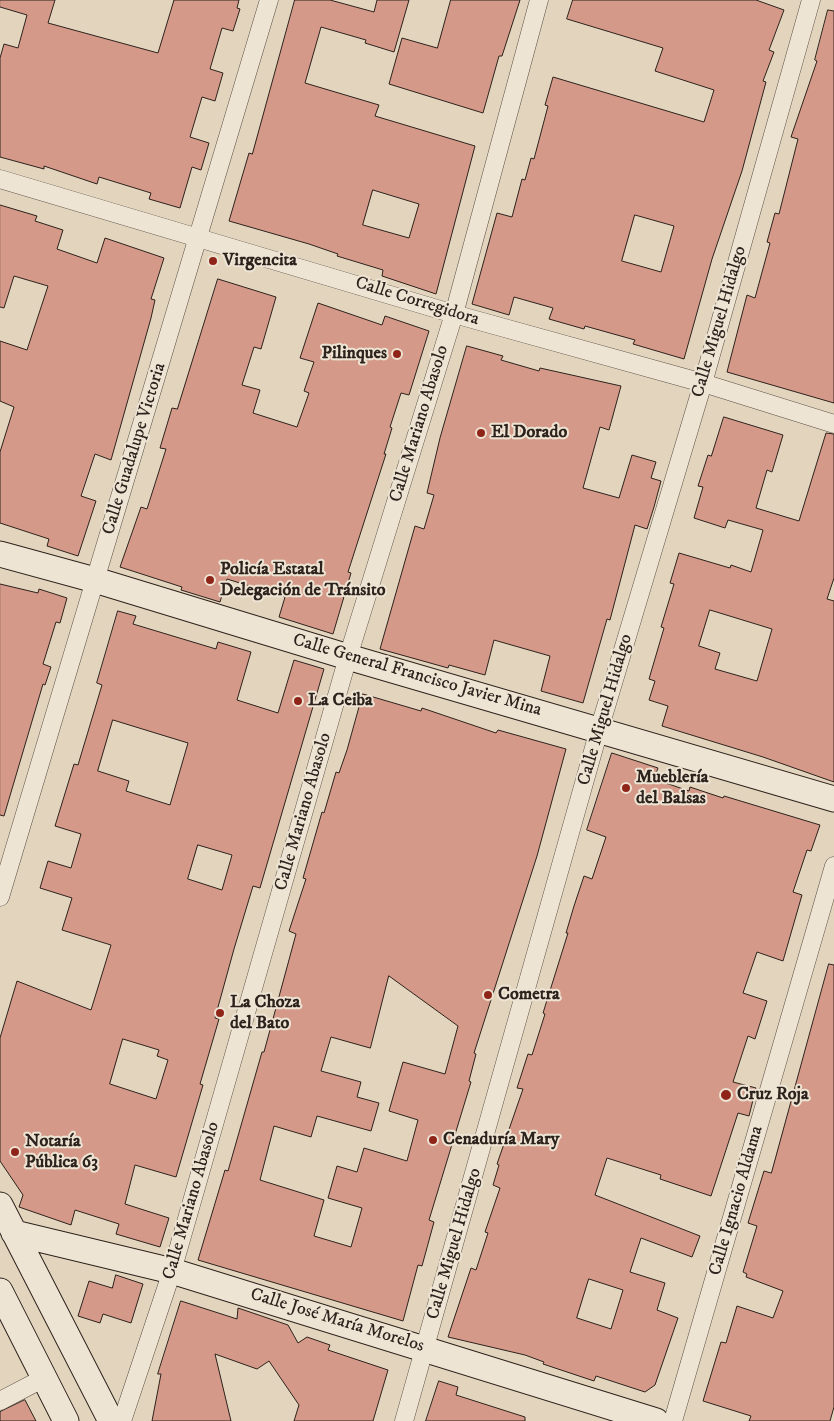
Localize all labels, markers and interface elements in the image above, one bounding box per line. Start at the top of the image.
street label: Calle Miguel Hidalgo [688,244,752,400]
place label: Virgencita [223,250,297,272]
marker: Virgencita [207,255,219,267]
street label: Calle Corregidora [352,273,482,331]
place label: Pilinques [321,343,387,365]
street label: Calle Mariano Abasolo [386,343,454,505]
marker: Pilinques [391,348,403,360]
street label: Calle Guadalupe Victoria [99,360,171,538]
place label: El Dorado [491,422,567,444]
marker: El Dorado [475,427,487,439]
place label: Policía Estatal Delegación de Tránsito [220,559,385,602]
marker: Policía Estatal Delegación de Tránsito [204,574,216,586]
street label: Calle General Francisco Javier Mina [290,630,544,722]
street label: Calle Miguel Hidalgo [574,632,638,788]
place label: La Ceiba [308,690,373,712]
marker: La Ceiba [292,695,304,707]
street label: Calle Mariano Abasolo [271,731,337,893]
place label: Mueblería del Balsas [636,767,708,810]
marker: Mueblería del Balsas [620,782,632,794]
place label: Cometra [498,984,560,1006]
marker: Cometra [482,989,494,1001]
place label: La Choza del Bato [230,992,300,1034]
marker: La Choza del Bato [214,1007,226,1019]
place label: Cruz Roja [737,1084,809,1106]
marker: Cruz Roja [719,1088,733,1102]
street label: Calle Mariano Abasolo [159,1120,225,1282]
street label: Calle Ignacio Aldama [705,1124,769,1278]
place label: Cenaduría Mary [443,1129,559,1151]
place label: Notaría Pública 63 [25,1131,98,1174]
marker: Cenaduría Mary [427,1134,439,1146]
marker: Notaría Pública 63 [9,1146,21,1158]
street label: Calle Miguel Hidalgo [423,1166,487,1322]
street label: Calle José María Morelos [247,1284,427,1358]

